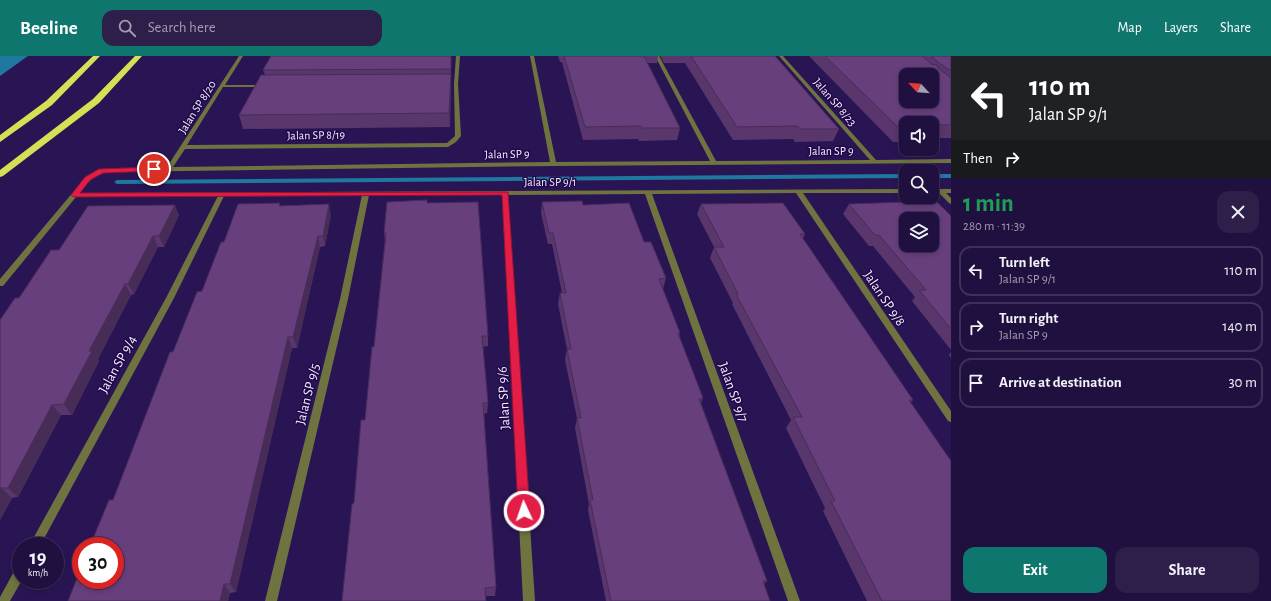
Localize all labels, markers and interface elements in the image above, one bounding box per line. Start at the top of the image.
search box [102,10,382,46]
icon: search [116,17,138,39]
text: Beeline [20,19,78,38]
text: Search here [148,20,216,35]
text: Map [1117,21,1142,35]
text: Layers [1164,21,1198,35]
text: Share [1220,21,1251,35]
north arrow [899,68,939,108]
map controls [899,68,939,252]
icon: left [963,72,1015,124]
text: 110 m [1029,73,1091,101]
street label: Jalan SP 8/23 [811,76,859,128]
street label: Jalan SP 8/20 [176,78,218,136]
text: Jalan SP 9/1 [1029,106,1108,124]
button: sound [899,116,939,156]
street label: Jalan SP 8/19 [287,128,346,142]
street label: Jalan SP 9 [808,145,854,157]
street label: Jalan SP 9 [484,148,530,160]
icon: right [1001,148,1023,170]
text: Then [963,151,993,166]
pin [137,152,171,186]
icon: arrive [143,158,165,180]
button: search [899,164,939,204]
street label: Jalan SP 9/1 [524,176,576,188]
button: close [1217,191,1259,233]
text: 1 min [963,192,1014,216]
button: layers [899,212,939,252]
text: 280 m · 11:39 [963,220,1025,233]
text: Turn left [999,255,1050,270]
icon: left [965,260,987,282]
text: 110 m [1224,263,1257,278]
street label: Jalan SP 9/8 [861,268,908,329]
text: Jalan SP 9/1 [999,273,1056,286]
text: Turn right [999,311,1058,326]
icon: right [965,316,987,338]
text: 140 m [1222,319,1257,334]
text: Jalan SP 9 [999,329,1048,342]
street label: Jalan SP 9/4 [96,333,139,396]
street label: Jalan SP 9/7 [716,361,750,424]
street label: Jalan SP 9/5 [294,362,322,426]
street label: Jalan SP 9/6 [495,366,513,430]
icon: arrive [965,372,987,394]
text: Arrive at destination [999,375,1122,390]
text: 30 m [1228,375,1257,390]
position arrow [503,490,545,532]
speed limit sign: 30 [72,537,124,589]
button: Exit [963,547,1107,593]
button: Share [1115,547,1259,593]
text: 19 [30,548,46,568]
text: km/h [28,568,48,578]

